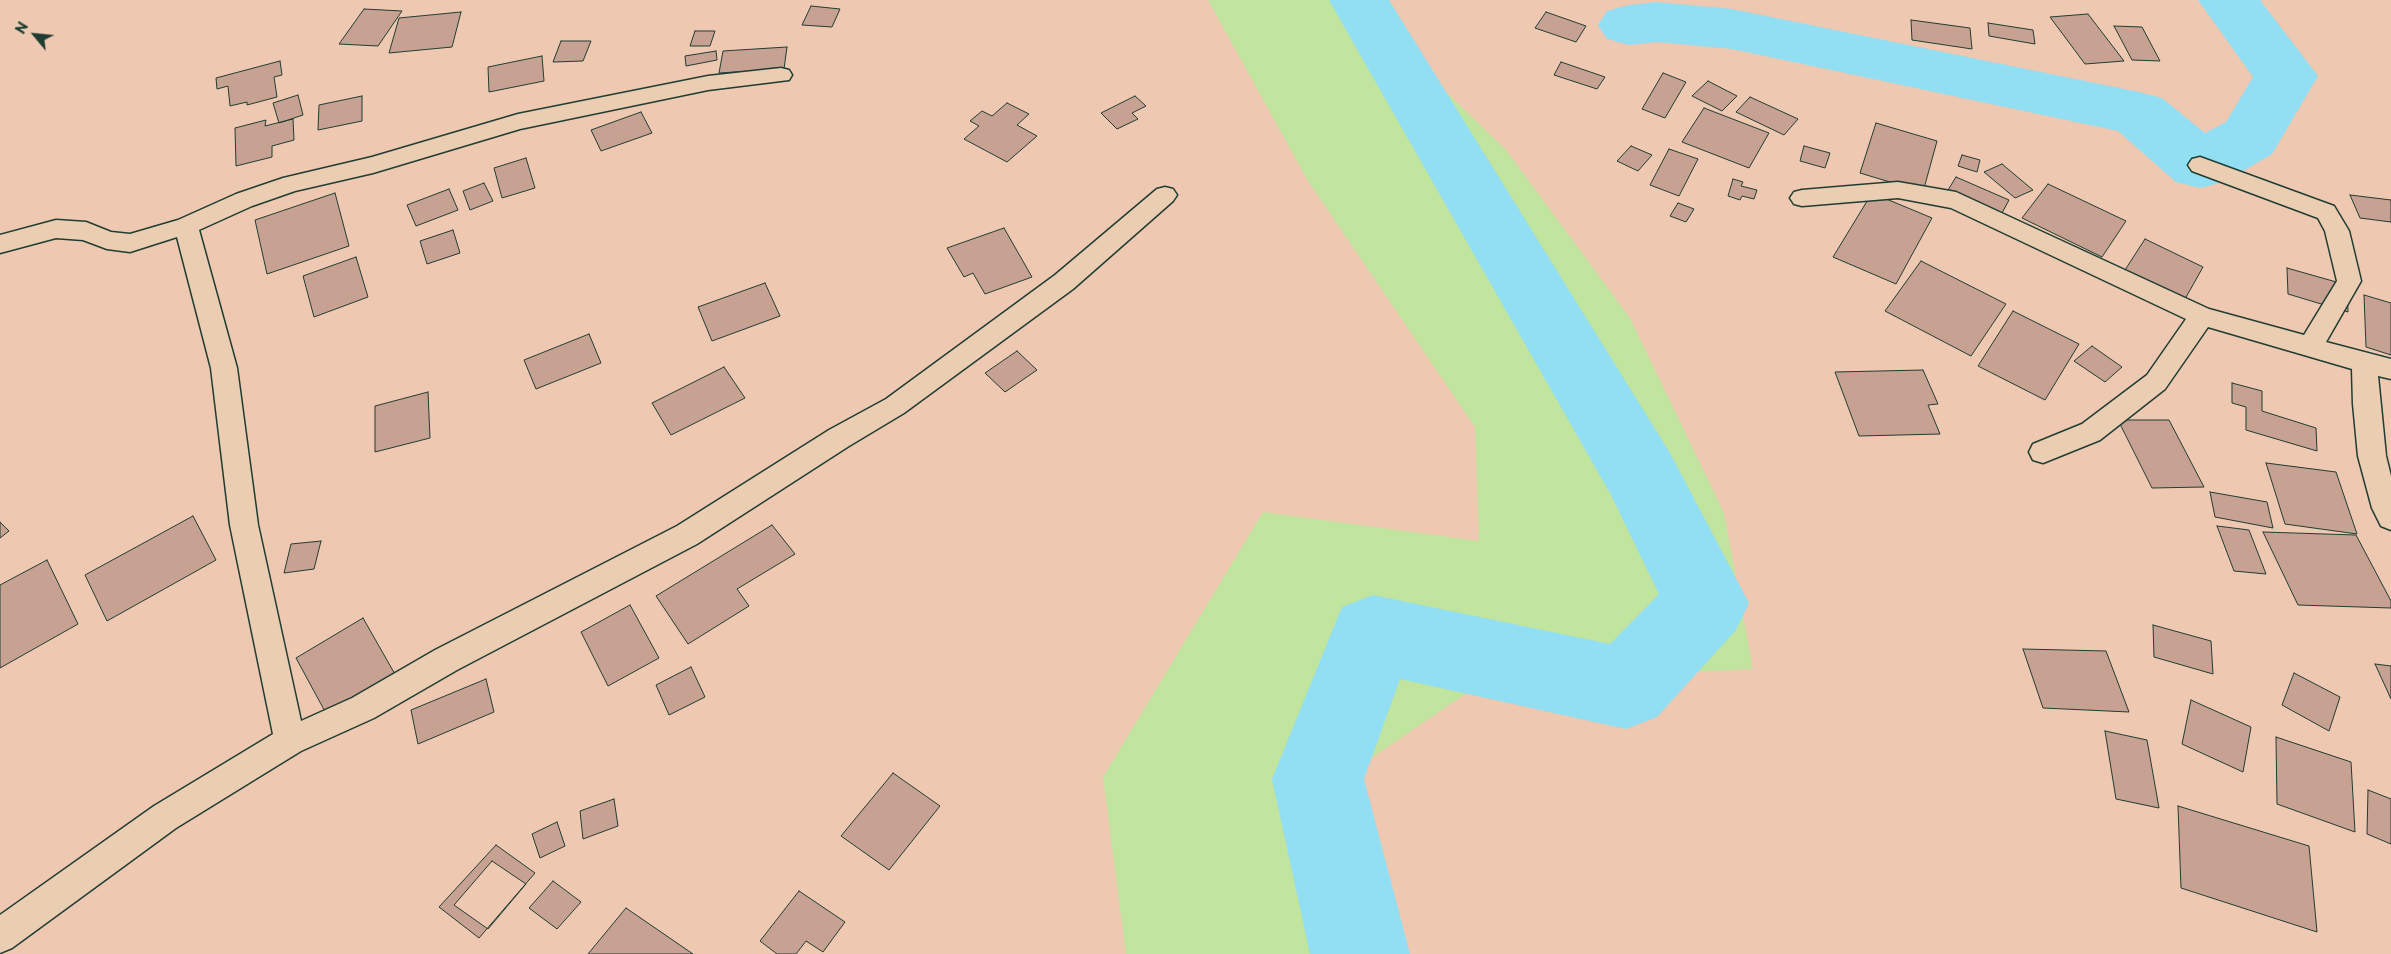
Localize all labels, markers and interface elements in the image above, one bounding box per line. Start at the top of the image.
north arrow [10,10,60,60]
text: N [9,18,33,38]

